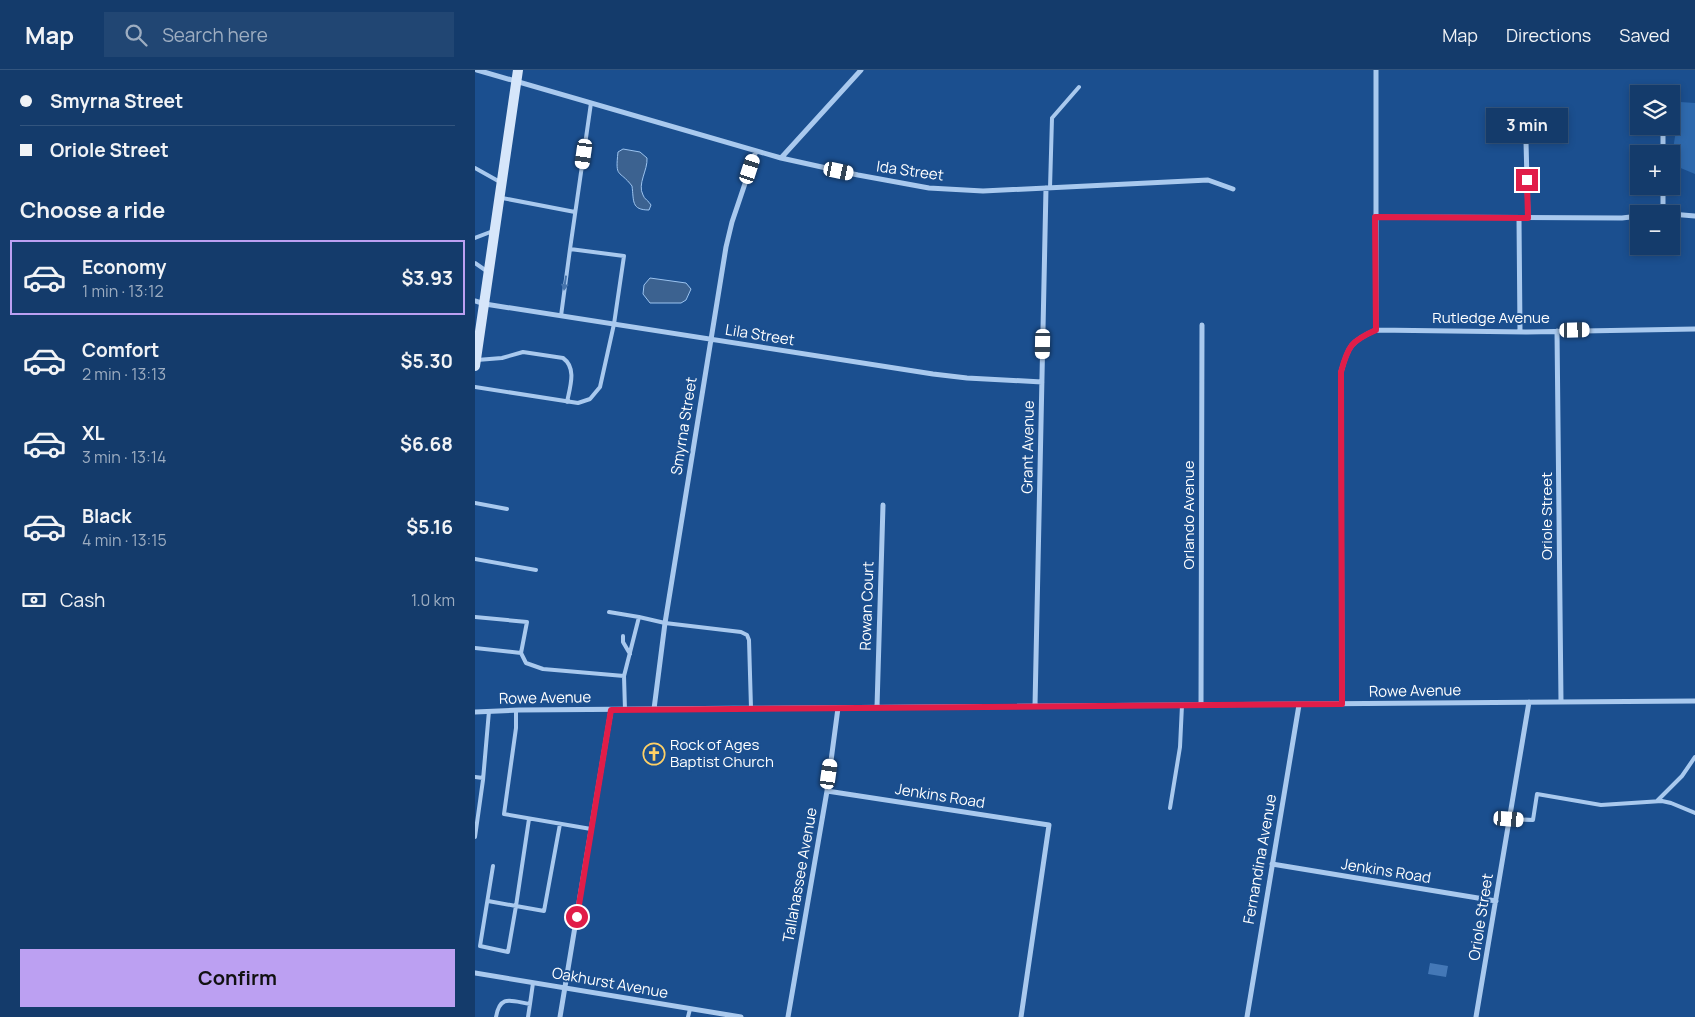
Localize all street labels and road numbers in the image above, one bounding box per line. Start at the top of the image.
street label: Ida Street [875,155,945,186]
street label: Rutledge Avenue [1432,307,1550,328]
street label: Lila Street [724,319,796,350]
street label: Smyrna Street [665,375,702,477]
street label: Grant Avenue [1016,400,1039,494]
street label: Orlando Avenue [1178,460,1199,570]
street label: Oriole Street [1536,472,1557,560]
street label: Rowan Court [854,561,879,651]
street label: Rowe Avenue [1369,679,1462,702]
street label: Rowe Avenue [499,686,592,709]
street label: Jenkins Road [894,778,987,813]
street label: Fernandina Avenue [1238,792,1281,926]
street label: Tallahassee Avenue [777,806,822,944]
street label: Jenkins Road [1340,853,1433,888]
street label: Oriole Street [1463,872,1498,962]
street label: Oakhurst Avenue [550,962,670,1003]

